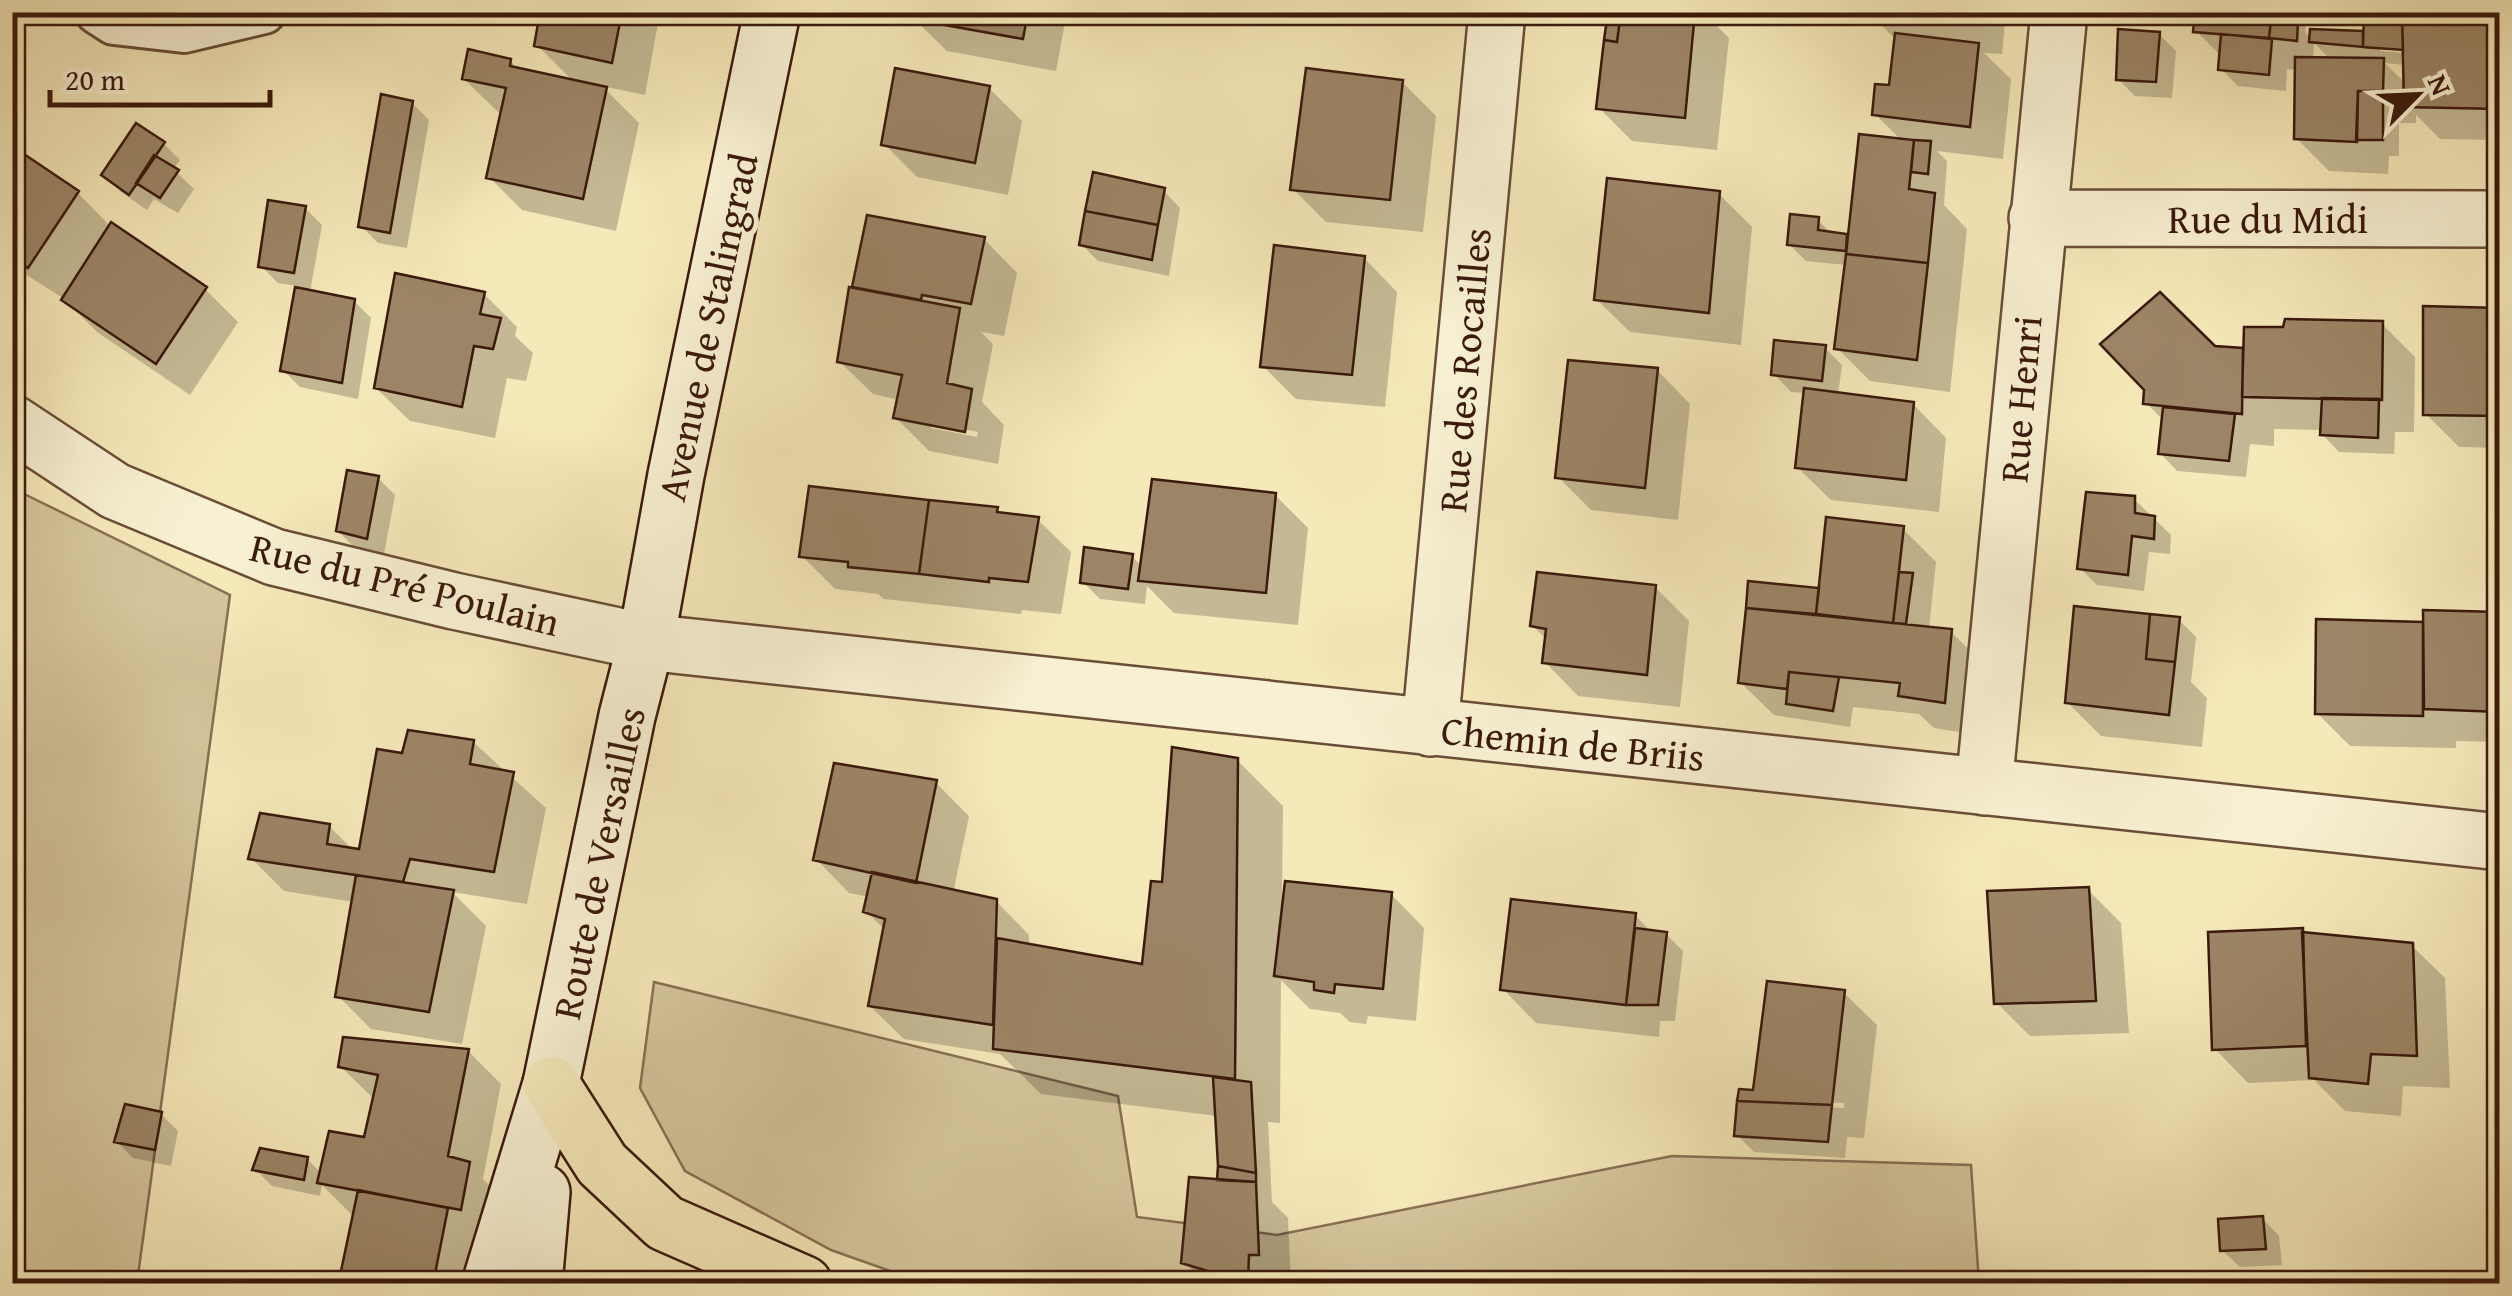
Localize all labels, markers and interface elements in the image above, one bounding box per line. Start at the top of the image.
scale bar [50,45,270,107]
north arrow [2367,45,2467,145]
text: 20 m [65,57,125,101]
text: N [2418,68,2463,102]
street label: Avenue de Stalingrad [641,147,773,506]
street label: Rue du Midi [2168,189,2368,248]
street label: Rue des Rocailles [1422,225,1506,515]
street label: Rue Henri [1983,313,2057,485]
street label: Rue du Pré Poulain [244,517,566,651]
street label: Chemin de Briis [1438,700,1708,786]
street label: Route de Versailles [536,701,660,1025]

